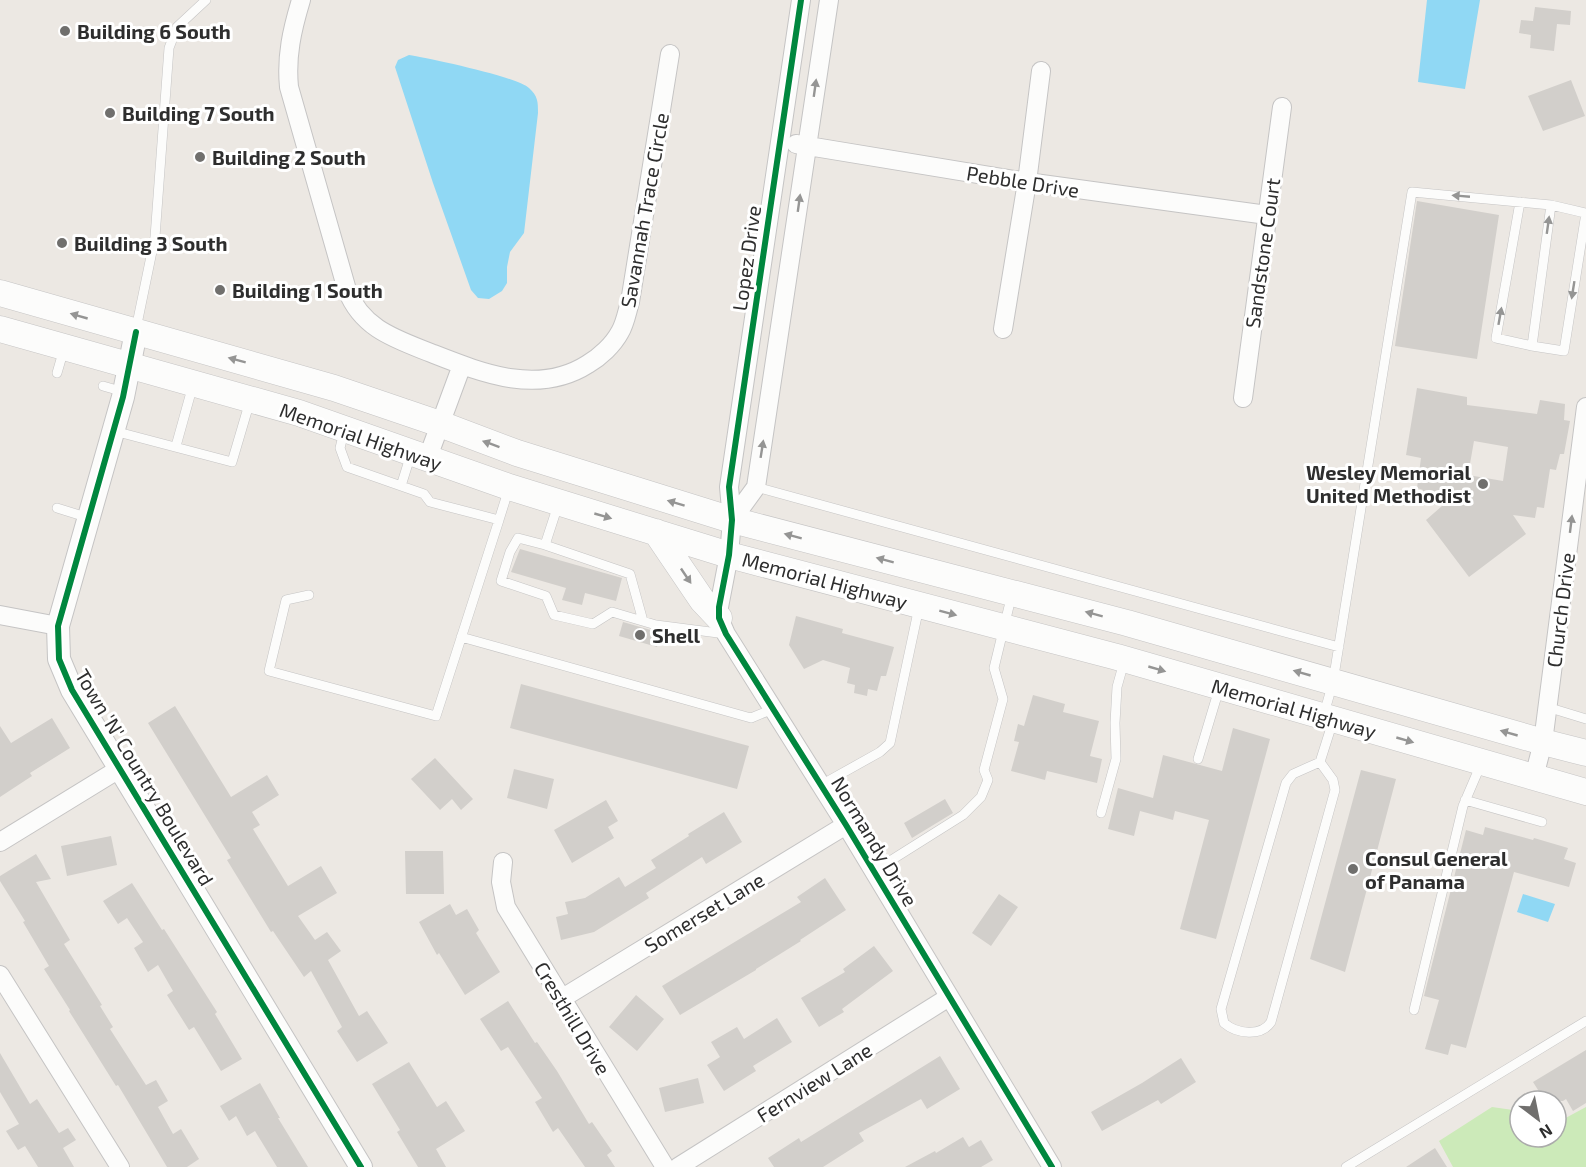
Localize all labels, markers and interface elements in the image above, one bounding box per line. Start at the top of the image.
place label: Building 6 South [77,19,231,43]
marker: Building 6 South [58,24,72,38]
one-way arrow [811,78,820,97]
place label: Building 7 South [122,101,275,125]
marker: Building 7 South [103,106,117,120]
street label: Savannah Trace Circle [615,111,673,309]
place label: Building 2 South [212,145,366,169]
marker: Building 2 South [193,150,207,164]
street label: Pebble Drive [965,160,1081,202]
street label: Sandstone Court [1240,176,1284,329]
one-way arrow [1452,191,1471,201]
one-way arrow [794,193,803,212]
street label: Lopez Drive [727,204,765,312]
one-way arrow [1544,215,1553,234]
place label: Building 3 South [74,231,227,255]
marker: Building 3 South [55,236,69,250]
place label: Building 1 South [232,278,383,302]
one-way arrow [1569,281,1578,300]
marker: Building 1 South [213,283,227,297]
one-way arrow [1495,307,1504,326]
one-way arrow [70,311,88,320]
one-way arrow [228,355,246,364]
street label: Memorial Highway [277,397,446,475]
one-way arrow [482,438,500,448]
one-way arrow [757,439,766,458]
place label: Wesley Memorial United Methodist [1306,460,1471,507]
marker: Wesley Memorial United Methodist [1476,477,1490,491]
one-way arrow [667,498,685,507]
one-way arrow [594,512,612,521]
one-way arrow [1566,515,1576,534]
one-way arrow [784,531,802,540]
street label: Memorial Highway [740,546,911,614]
street label: Church Drive [1541,551,1579,669]
one-way arrow [875,555,893,564]
one-way arrow [680,568,692,584]
one-way arrow [939,608,957,618]
one-way arrow [1085,609,1103,619]
place label: Shell [652,623,701,647]
marker: Shell [633,628,647,642]
street label: Town 'N' Country Boulevard [71,664,219,890]
one-way arrow [1148,665,1166,674]
one-way arrow [1292,668,1310,677]
street label: Memorial Highway [1209,673,1379,743]
one-way arrow [1500,728,1518,737]
one-way arrow [1396,736,1414,745]
street label: Normandy Drive [827,772,923,910]
place label: Consul General of Panama [1365,846,1508,893]
marker: Consul General of Panama [1346,862,1360,876]
street label: Somerset Lane [640,867,768,957]
street label: Cresthill Drive [530,957,616,1079]
street label: Fernview Lane [752,1037,876,1127]
north arrow [1508,1089,1568,1149]
text: N [1536,1121,1556,1143]

